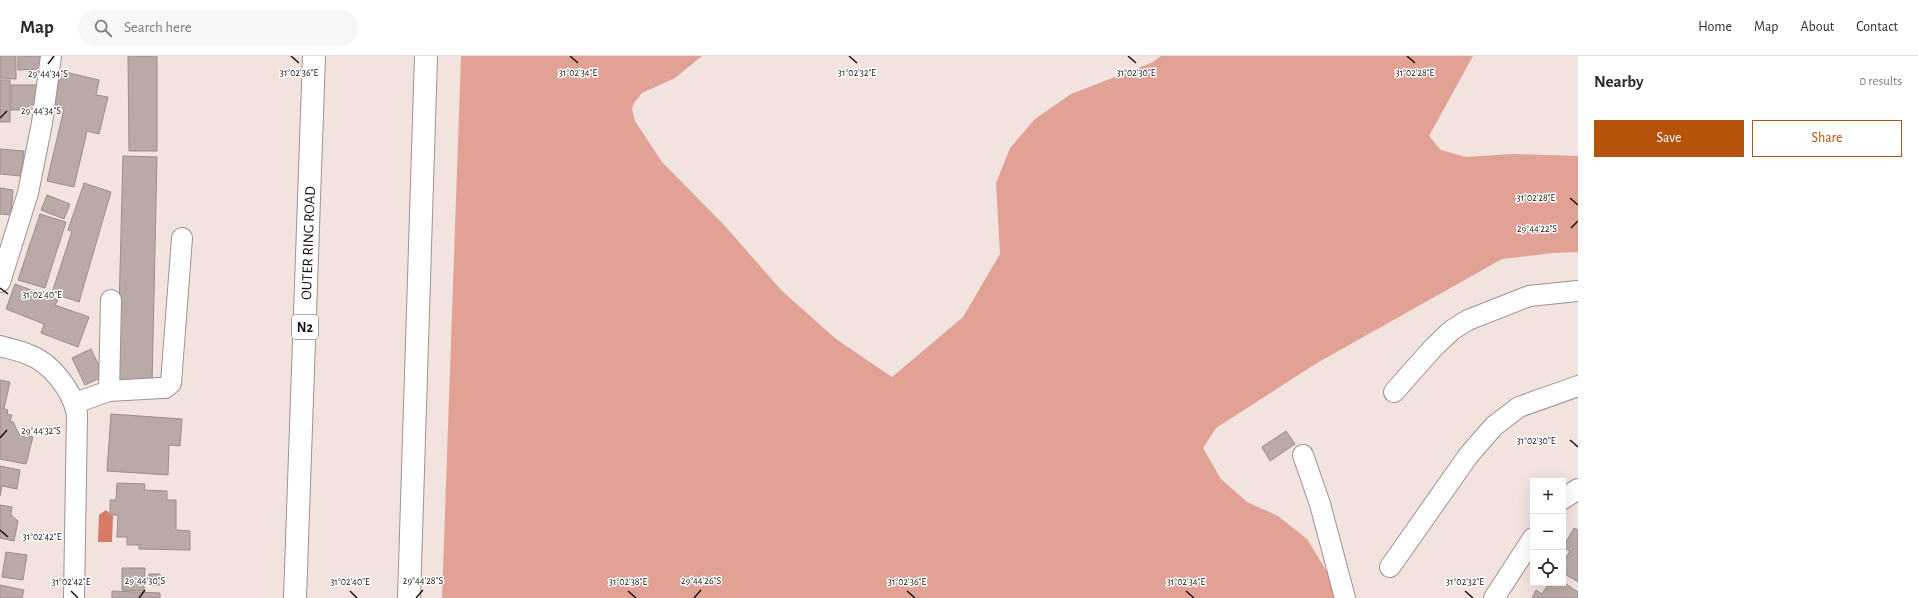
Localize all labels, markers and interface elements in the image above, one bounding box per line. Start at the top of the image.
search box [78,10,358,46]
icon: search [92,17,114,39]
text: Map [20,18,54,37]
text: Search here [124,20,192,35]
text: Home [1698,20,1732,34]
text: Map [1754,20,1778,34]
text: About [1800,20,1834,34]
text: Contact [1856,20,1898,34]
text: 31°02'36"E [280,68,318,78]
text: 31°02'34"E [559,68,597,78]
text: 31°02'32"E [838,68,876,78]
text: 31°02'30"E [1117,68,1156,78]
text: 31°02'28"E [1396,68,1435,78]
text: 29°44'34"S [28,69,68,79]
text: Nearby [1594,73,1644,90]
text: 0 results [1859,75,1902,88]
text: 29°44'34"S [21,106,61,116]
button: Save [1594,120,1744,157]
button: Share [1752,120,1902,157]
street label: OUTER RING ROAD [299,186,318,300]
text: 31°02'28"E [1517,193,1556,203]
text: 29°44'22"S [1517,224,1557,234]
text: 31°02'40"E [22,290,62,300]
road number: N2 [292,315,318,339]
text: 29°44'32"S [21,426,61,436]
text: 31°02'30"E [1517,436,1556,446]
map controls [1530,478,1566,586]
button: + [1530,478,1566,514]
button: − [1530,514,1566,550]
text: 31°02'42"E [23,532,62,542]
button: locate [1530,550,1566,586]
text: 29°44'30"S [125,576,165,586]
text: 29°44'28"S [403,576,443,586]
text: 29°44'26"S [681,576,721,586]
text: 31°02'42"E [52,577,91,587]
text: 31°02'40"E [330,577,370,587]
text: 31°02'38"E [609,577,647,587]
text: 31°02'36"E [888,577,926,587]
text: 31°02'34"E [1167,577,1205,587]
text: 31°02'32"E [1446,577,1484,587]

